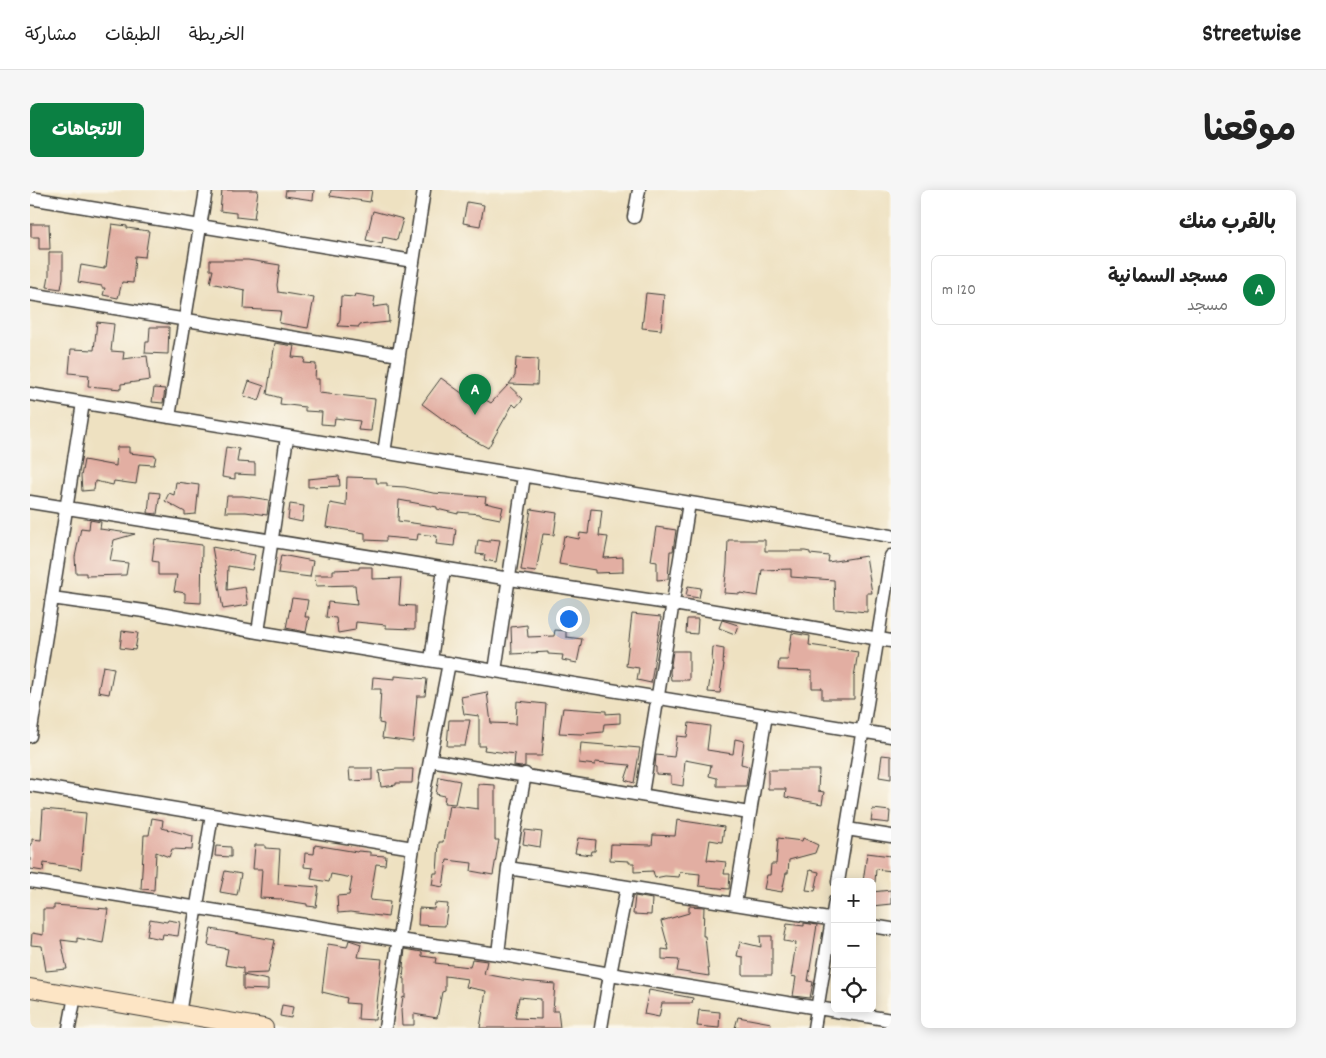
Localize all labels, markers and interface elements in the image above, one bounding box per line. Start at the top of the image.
text: Streetwise [1202,18,1301,52]
text: مشاركة [25,24,77,49]
text: الطبقات [105,24,161,49]
text: الخريطة [189,24,245,49]
button: الاتجاهات [30,103,144,157]
text: موقعنا [1203,108,1296,158]
text: بالقرب منك [1179,209,1276,239]
text: مسجد السمانية [1108,265,1228,292]
text: 120 m [942,279,976,302]
text: A [1255,279,1263,302]
text: مسجد [1187,295,1228,318]
pin: A [459,374,491,415]
your location [556,606,582,632]
map controls [831,878,876,1013]
button: + [831,878,876,923]
button: − [831,923,876,968]
button: locate [831,968,876,1013]

